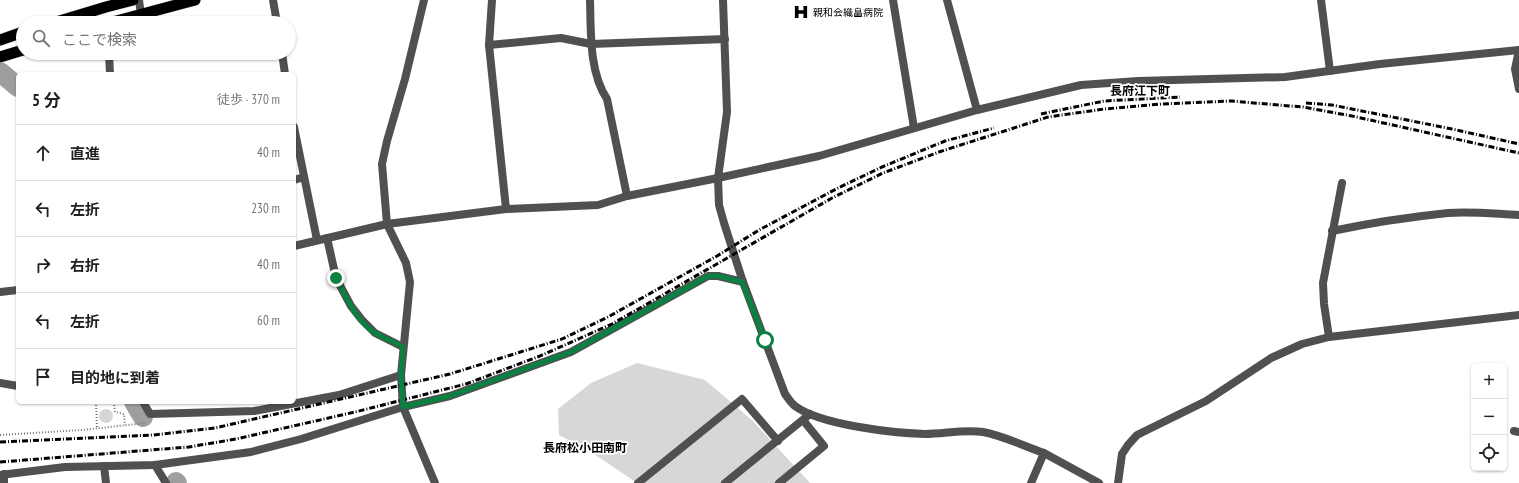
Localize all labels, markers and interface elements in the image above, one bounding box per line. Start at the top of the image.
hospital icon: 親和会織畠病院 [792,3,810,21]
place label: 親和会織畠病院 [813,6,883,19]
search box [16,16,296,60]
icon: search [30,27,52,49]
text: ここで検索 [62,30,137,49]
district label: 長府江下町 [1110,83,1170,98]
text: 5 分 [32,89,61,111]
text: 徒歩 · 370 m [217,91,280,108]
icon: ahead [32,142,54,164]
text: 直進 [70,144,100,163]
text: 40 m [257,144,280,161]
icon: left [32,198,54,220]
text: 左折 [70,200,100,219]
text: 230 m [251,200,280,217]
icon: right [32,254,54,276]
text: 右折 [70,256,100,275]
text: 40 m [257,256,280,273]
route end [327,269,345,287]
icon: left [32,310,54,332]
text: 左折 [70,312,100,331]
text: 60 m [257,312,280,329]
route start [756,331,774,349]
map controls [1471,363,1507,471]
button: + [1471,363,1507,399]
icon: arrive [32,366,54,388]
text: 目的地に到着 [70,368,160,387]
button: − [1471,399,1507,435]
button: locate [1471,435,1507,471]
district label: 長府松小田南町 [543,440,627,455]

